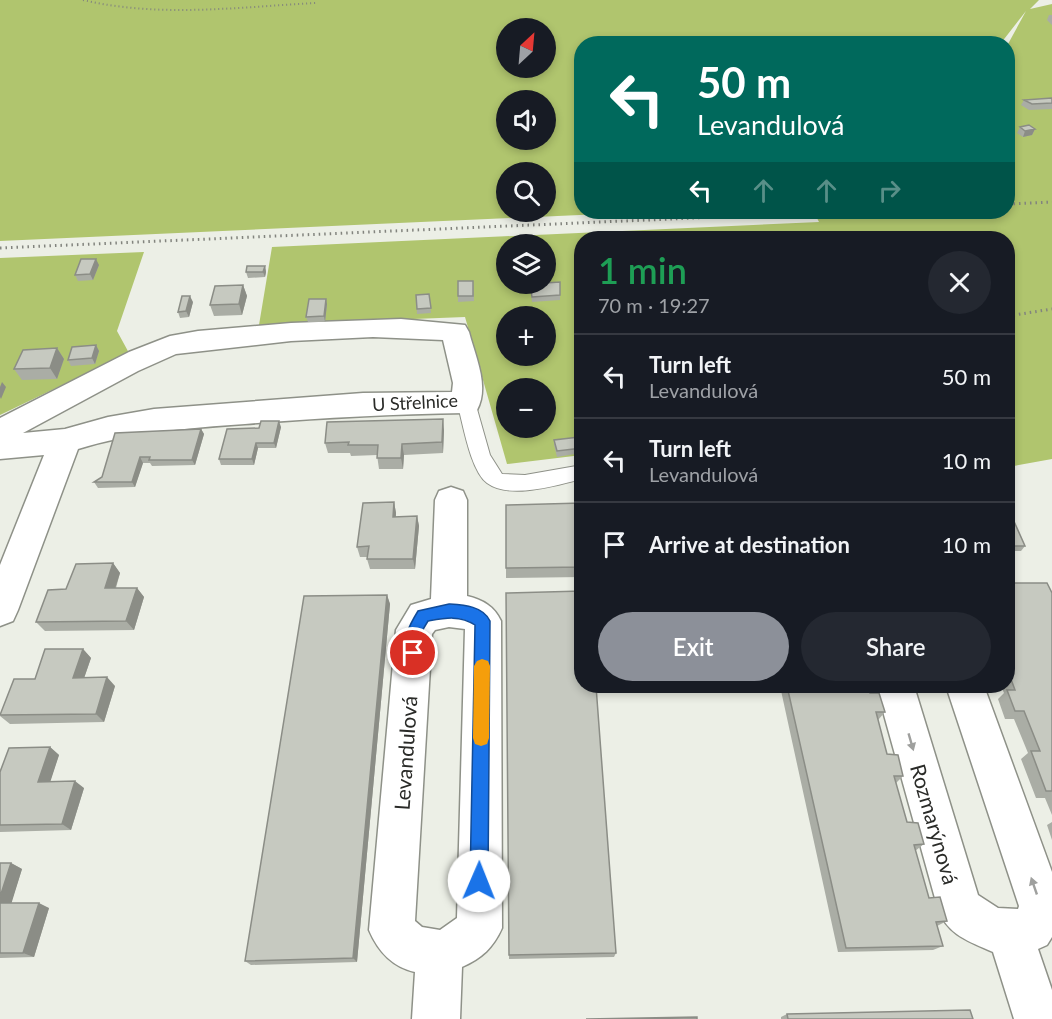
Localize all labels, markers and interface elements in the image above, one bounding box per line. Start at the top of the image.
north arrow [496,18,556,78]
map controls [496,18,556,438]
text: 50 m [697,57,791,107]
icon: left [598,60,676,138]
button: sound [496,90,556,150]
text: Levandulová [697,108,845,141]
button: search [496,162,556,222]
icon: left [684,174,717,207]
icon: ahead [747,174,780,207]
icon: ahead [810,174,843,207]
icon: right [873,174,906,207]
button: layers [496,234,556,294]
text: 1 min [598,248,687,292]
button: close [928,251,991,314]
text: 70 m · 19:27 [598,293,710,317]
button: + [496,306,556,366]
text: Turn left [649,351,731,378]
icon: left [598,360,631,393]
text: 50 m [942,363,991,390]
button: − [496,378,556,438]
text: Levandulová [649,378,758,402]
street label: U Střelnice [372,389,458,415]
text: Turn left [649,435,731,462]
icon: left [598,444,631,477]
text: 10 m [942,447,991,474]
text: Levandulová [649,462,758,486]
icon: arrive [598,528,631,561]
text: Arrive at destination [649,531,850,558]
text: 10 m [942,531,991,558]
button: Exit [598,612,789,681]
button: Share [801,612,991,681]
pin [387,627,438,678]
icon: arrive [396,636,429,669]
street label: Levandulová [389,695,421,811]
one-way arrow [907,733,916,751]
street label: Rozmarýnová [906,761,964,887]
position arrow [447,849,511,913]
one-way arrow [1029,877,1039,895]

